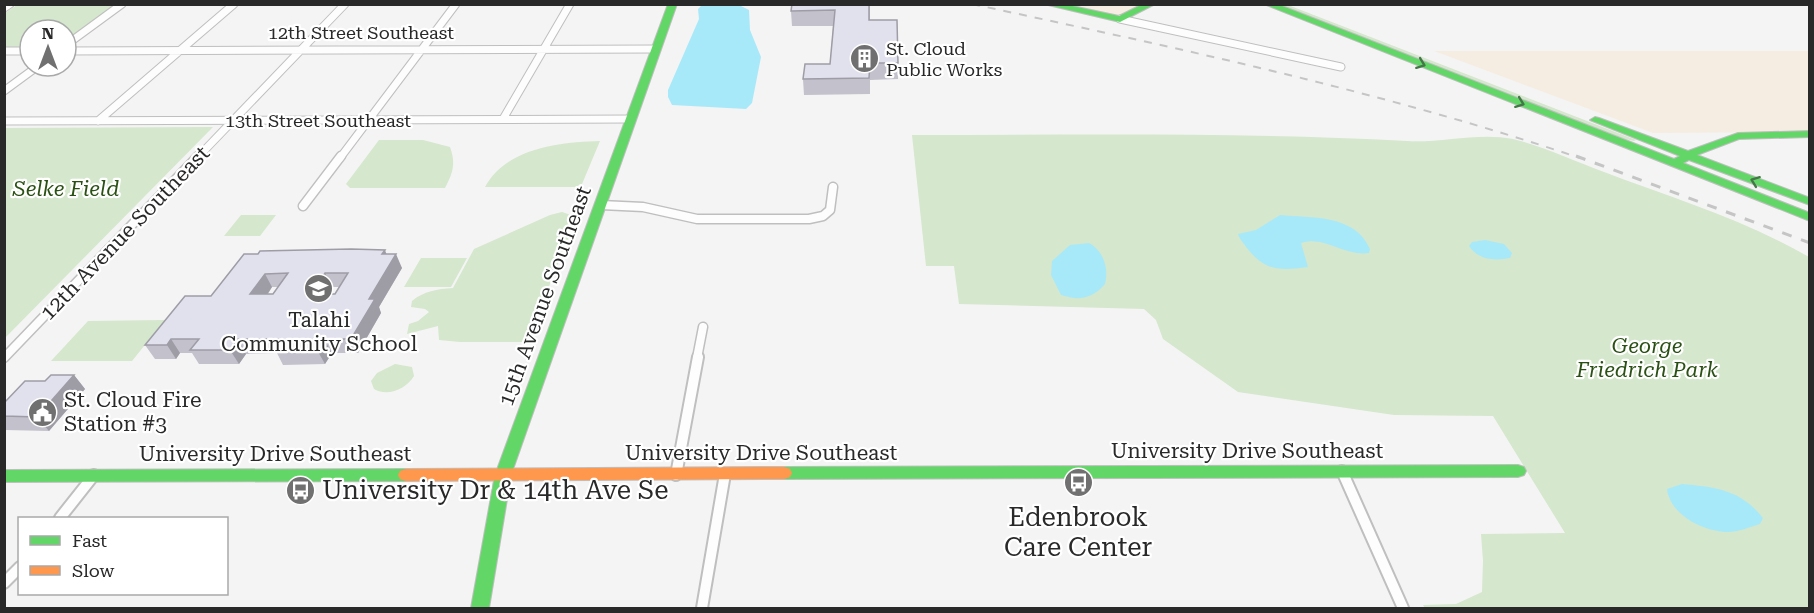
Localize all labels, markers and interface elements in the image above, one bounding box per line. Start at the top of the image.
north arrow [18,18,78,78]
street label: 12th Street Southeast [268,22,454,43]
text: N [42,24,54,43]
place label: St. Cloud Public Works [886,38,1002,80]
building icon: St. Cloud Public Works [849,42,881,74]
one-way arrow [1415,57,1426,70]
one-way arrow [1514,96,1525,108]
street label: 13th Street Southeast [225,110,411,131]
street label: 12th Avenue Southeast [36,141,214,325]
one-way arrow [1750,176,1761,188]
park label: Selke Field [12,177,119,201]
street label: 15th Avenue Southeast [494,183,596,409]
school or university icon: Talahi Community School [303,273,335,305]
place label: Talahi Community School [221,308,418,356]
park label: George Friedrich Park [1575,334,1718,382]
place label: St. Cloud Fire Station #3 [64,388,202,436]
public building icon: St. Cloud Fire Station #3 [27,396,59,428]
street label: University Drive Southeast [1111,439,1383,463]
street label: University Drive Southeast [625,441,897,465]
street label: University Drive Southeast [139,442,411,466]
bus stop icon: Edenbrook Care Center [1062,467,1094,499]
bus stop icon: University Dr & 14th Ave Se [285,474,317,506]
place label: University Dr & 14th Ave Se [322,475,669,505]
place label: Edenbrook Care Center [1004,502,1152,562]
legend [18,517,228,595]
text: Fast [72,530,107,551]
text: Slow [72,560,114,581]

